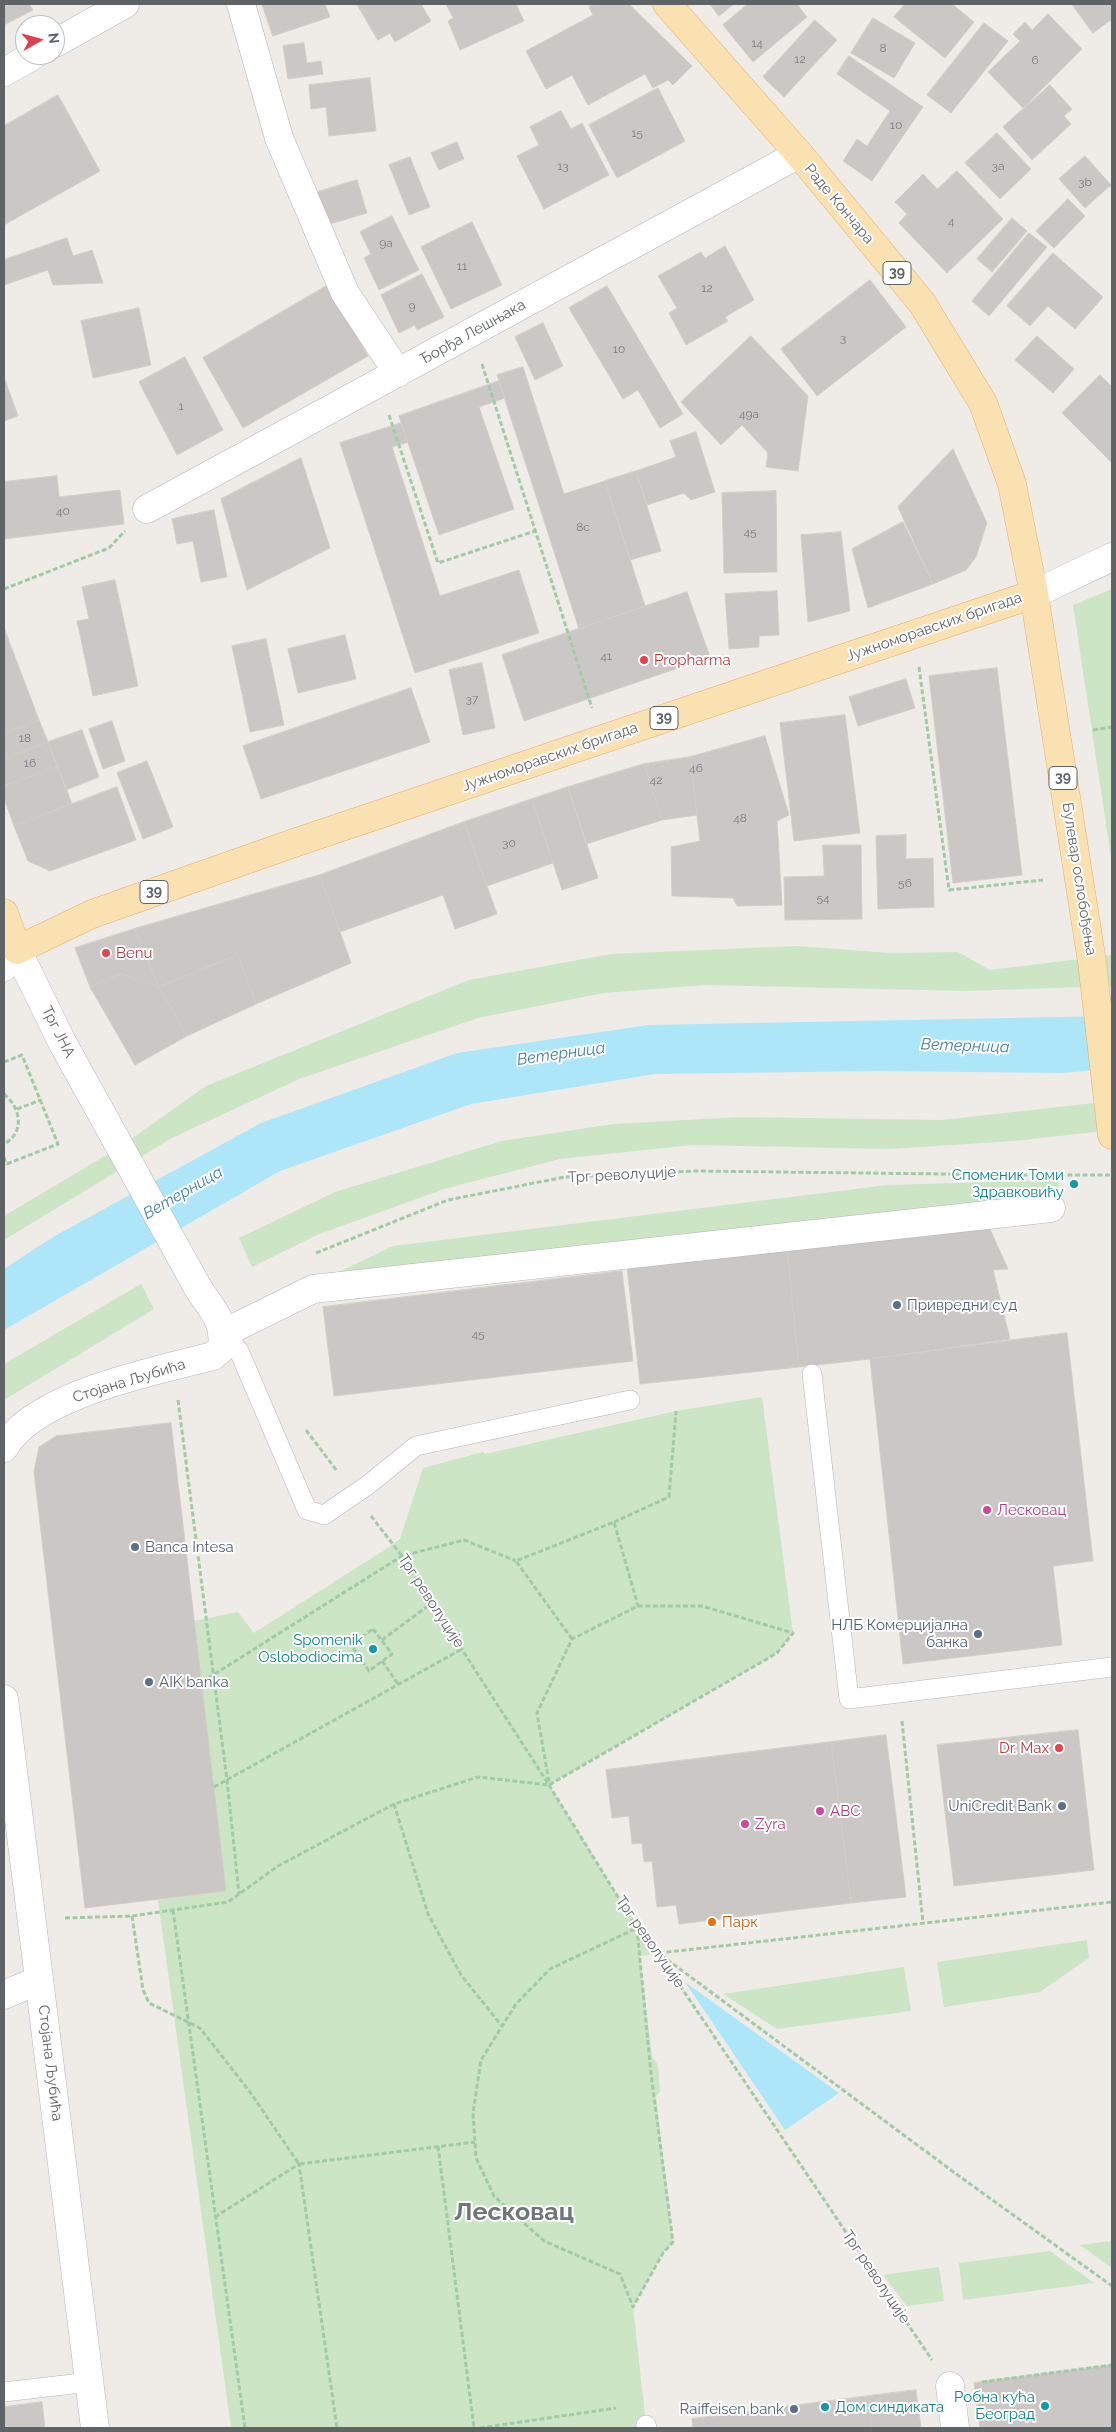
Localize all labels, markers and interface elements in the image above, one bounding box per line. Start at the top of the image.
north arrow [15,15,65,65]
text: N [45,32,62,45]
house number: 14 [751,36,763,50]
house number: 8 [879,41,887,55]
house number: 12 [794,52,806,66]
house number: 6 [1031,53,1039,67]
house number: 10 [890,118,902,132]
house number: 15 [631,126,643,140]
house number: 13 [557,159,569,173]
house number: 3a [992,159,1004,173]
street label: Раде Кончара [800,160,878,248]
house number: 3b [1078,175,1092,189]
house number: 4 [948,214,954,228]
house number: 9a [379,236,393,250]
house number: 11 [457,259,467,273]
road number: 39 [883,262,911,284]
house number: 12 [701,281,713,295]
street label: Ђорђа Лешњака [417,296,529,368]
house number: 9 [408,299,416,313]
house number: 3 [840,331,846,345]
house number: 10 [613,342,625,356]
house number: 1 [178,399,184,413]
house number: 49a [739,407,759,421]
house number: 40 [56,504,70,518]
house number: 8c [576,520,590,534]
house number: 45 [743,525,757,539]
street label: Јужноморавских бригада [844,588,1024,666]
house number: 41 [600,649,612,663]
place label: Propharma [654,651,731,669]
marker: Propharma [638,654,650,666]
house number: 37 [466,692,478,706]
road number: 39 [650,706,678,730]
street label: Јужноморавских бригада [460,718,640,796]
house number: 18 [19,731,31,745]
house number: 16 [24,756,36,770]
house number: 46 [689,761,703,775]
road number: 39 [1049,766,1077,790]
house number: 42 [650,773,662,787]
street label: Булевар ослобођења [1058,801,1100,957]
house number: 48 [733,811,747,825]
house number: 30 [502,836,516,850]
house number: 56 [898,876,912,890]
road number: 39 [140,880,168,904]
house number: 54 [816,891,830,905]
place label: Benu [116,944,152,962]
marker: Benu [100,947,112,959]
street label: Трг ЈНА [37,1003,79,1061]
water label: Ветерница [920,1035,1010,1057]
water label: Ветерница [516,1038,606,1070]
water label: Ветерница [140,1162,226,1224]
street label: Трг револуције [567,1163,677,1187]
place label: Споменик Томи Здравковићу [952,1166,1064,1201]
marker: Споменик Томи Здравковићу [1068,1178,1080,1190]
place label: Привредни суд [907,1296,1017,1314]
marker: Привредни суд [891,1299,903,1311]
house number: 45 [471,1327,485,1341]
street label: Стојана Љубића [70,1355,188,1407]
place label: Лесковац [997,1501,1066,1519]
marker: Лесковац [981,1504,993,1516]
place label: Banca Intesa [145,1538,234,1556]
marker: Banca Intesa [129,1541,141,1553]
street label: Трг револуције [394,1551,468,1651]
place label: НЛБ Комерцијална банка [831,1616,968,1651]
marker: НЛБ Комерцијална банка [972,1628,984,1640]
place label: Spomenik Oslobodiocima [258,1631,363,1666]
marker: Spomenik Oslobodiocima [367,1643,379,1655]
place label: AIK banka [159,1673,229,1691]
marker: AIK banka [143,1676,155,1688]
place label: Dr. Max [999,1739,1049,1757]
marker: Dr. Max [1053,1742,1065,1754]
place label: UniCredit Bank [948,1797,1052,1815]
marker: UniCredit Bank [1056,1800,1068,1812]
place label: ABC [830,1802,860,1820]
marker: ABC [814,1805,826,1817]
place label: Zyra [755,1815,786,1833]
marker: Zyra [739,1818,751,1830]
street label: Трг револуције [612,1892,688,1992]
place label: Парк [722,1913,758,1931]
marker: Парк [706,1916,718,1928]
street label: Стојана Љубића [34,2004,66,2122]
district label: Лесковац [454,2197,574,2227]
street label: Трг револуције [838,2227,914,2327]
place label: Робна кућа Београд [954,2388,1035,2423]
place label: Дом синдиката [835,2398,944,2416]
place label: Raiffeisen bank [680,2400,784,2418]
marker: Робна кућа Београд [1039,2400,1051,2412]
marker: Дом синдиката [819,2401,831,2413]
marker: Raiffeisen bank [788,2403,800,2415]

